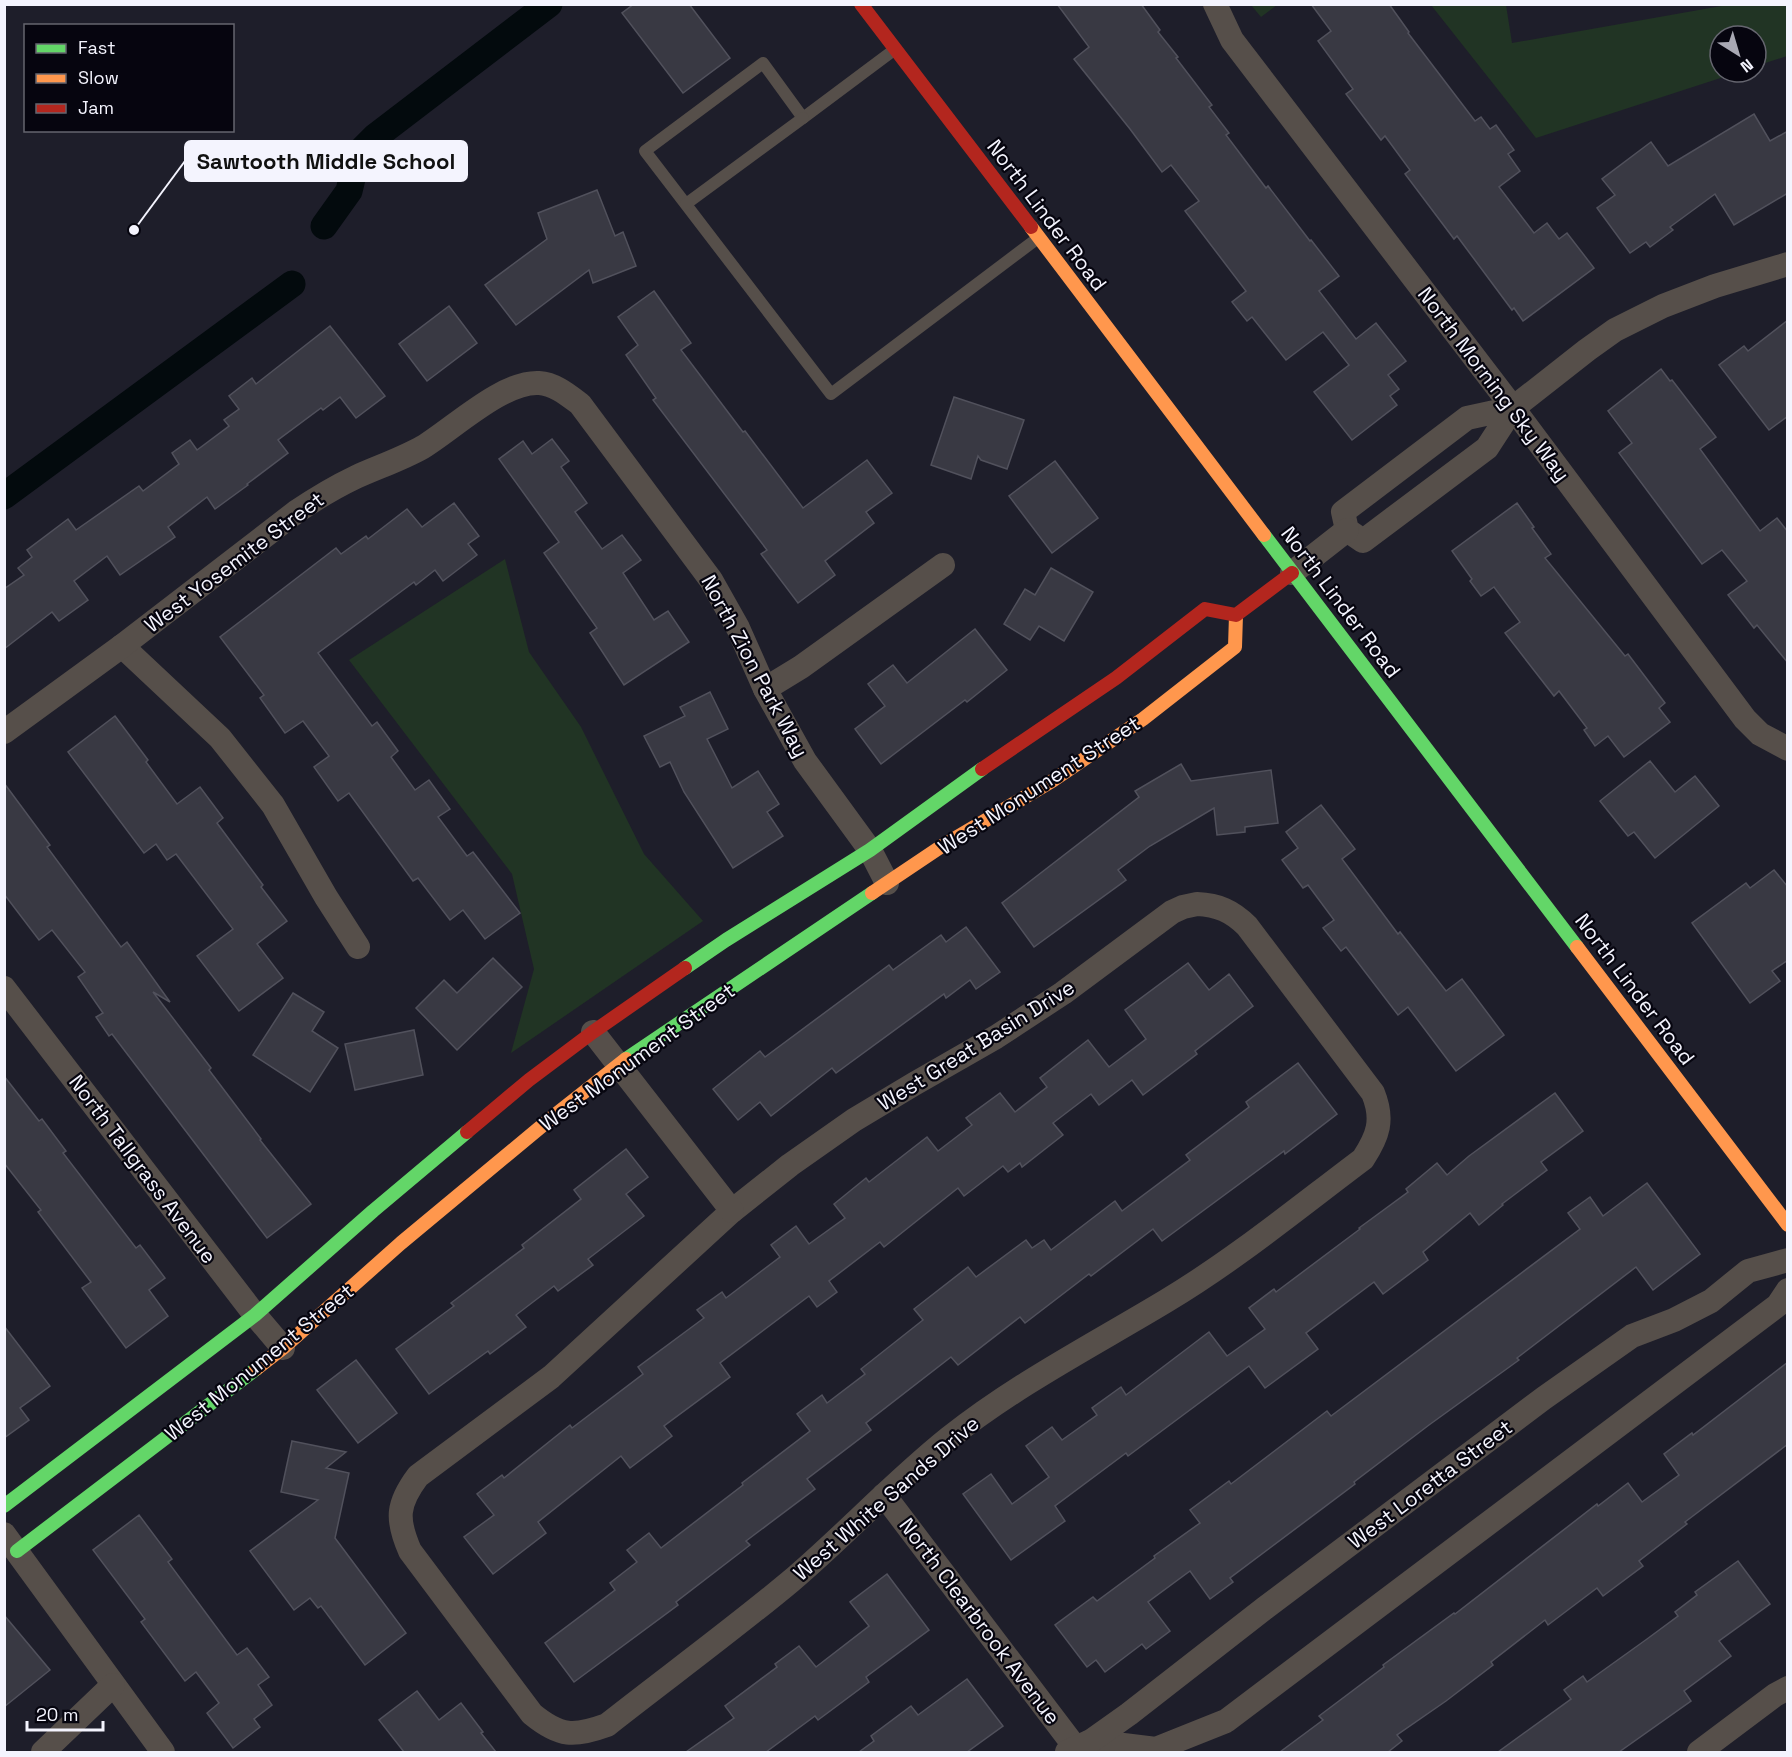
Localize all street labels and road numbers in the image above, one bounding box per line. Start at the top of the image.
street label: North Linder Road [981,134,1113,296]
street label: North Morning Sky Way [1412,281,1576,487]
street label: West Yosemite Street [139,486,329,638]
street label: North Linder Road [1275,521,1407,683]
street label: North Zion Park Way [695,570,815,762]
street label: West Monument Street [933,710,1145,860]
street label: North Linder Road [1569,908,1701,1070]
street label: West Great Basin Drive [872,973,1080,1117]
street label: West Monument Street [534,977,740,1137]
street label: North Tallgrass Avenue [63,1069,223,1269]
street label: West Monument Street [159,1277,359,1447]
street label: West White Sands Drive [787,1410,985,1586]
street label: West Loretta Street [1342,1413,1518,1555]
street label: North Clearbrook Avenue [894,1512,1066,1730]

